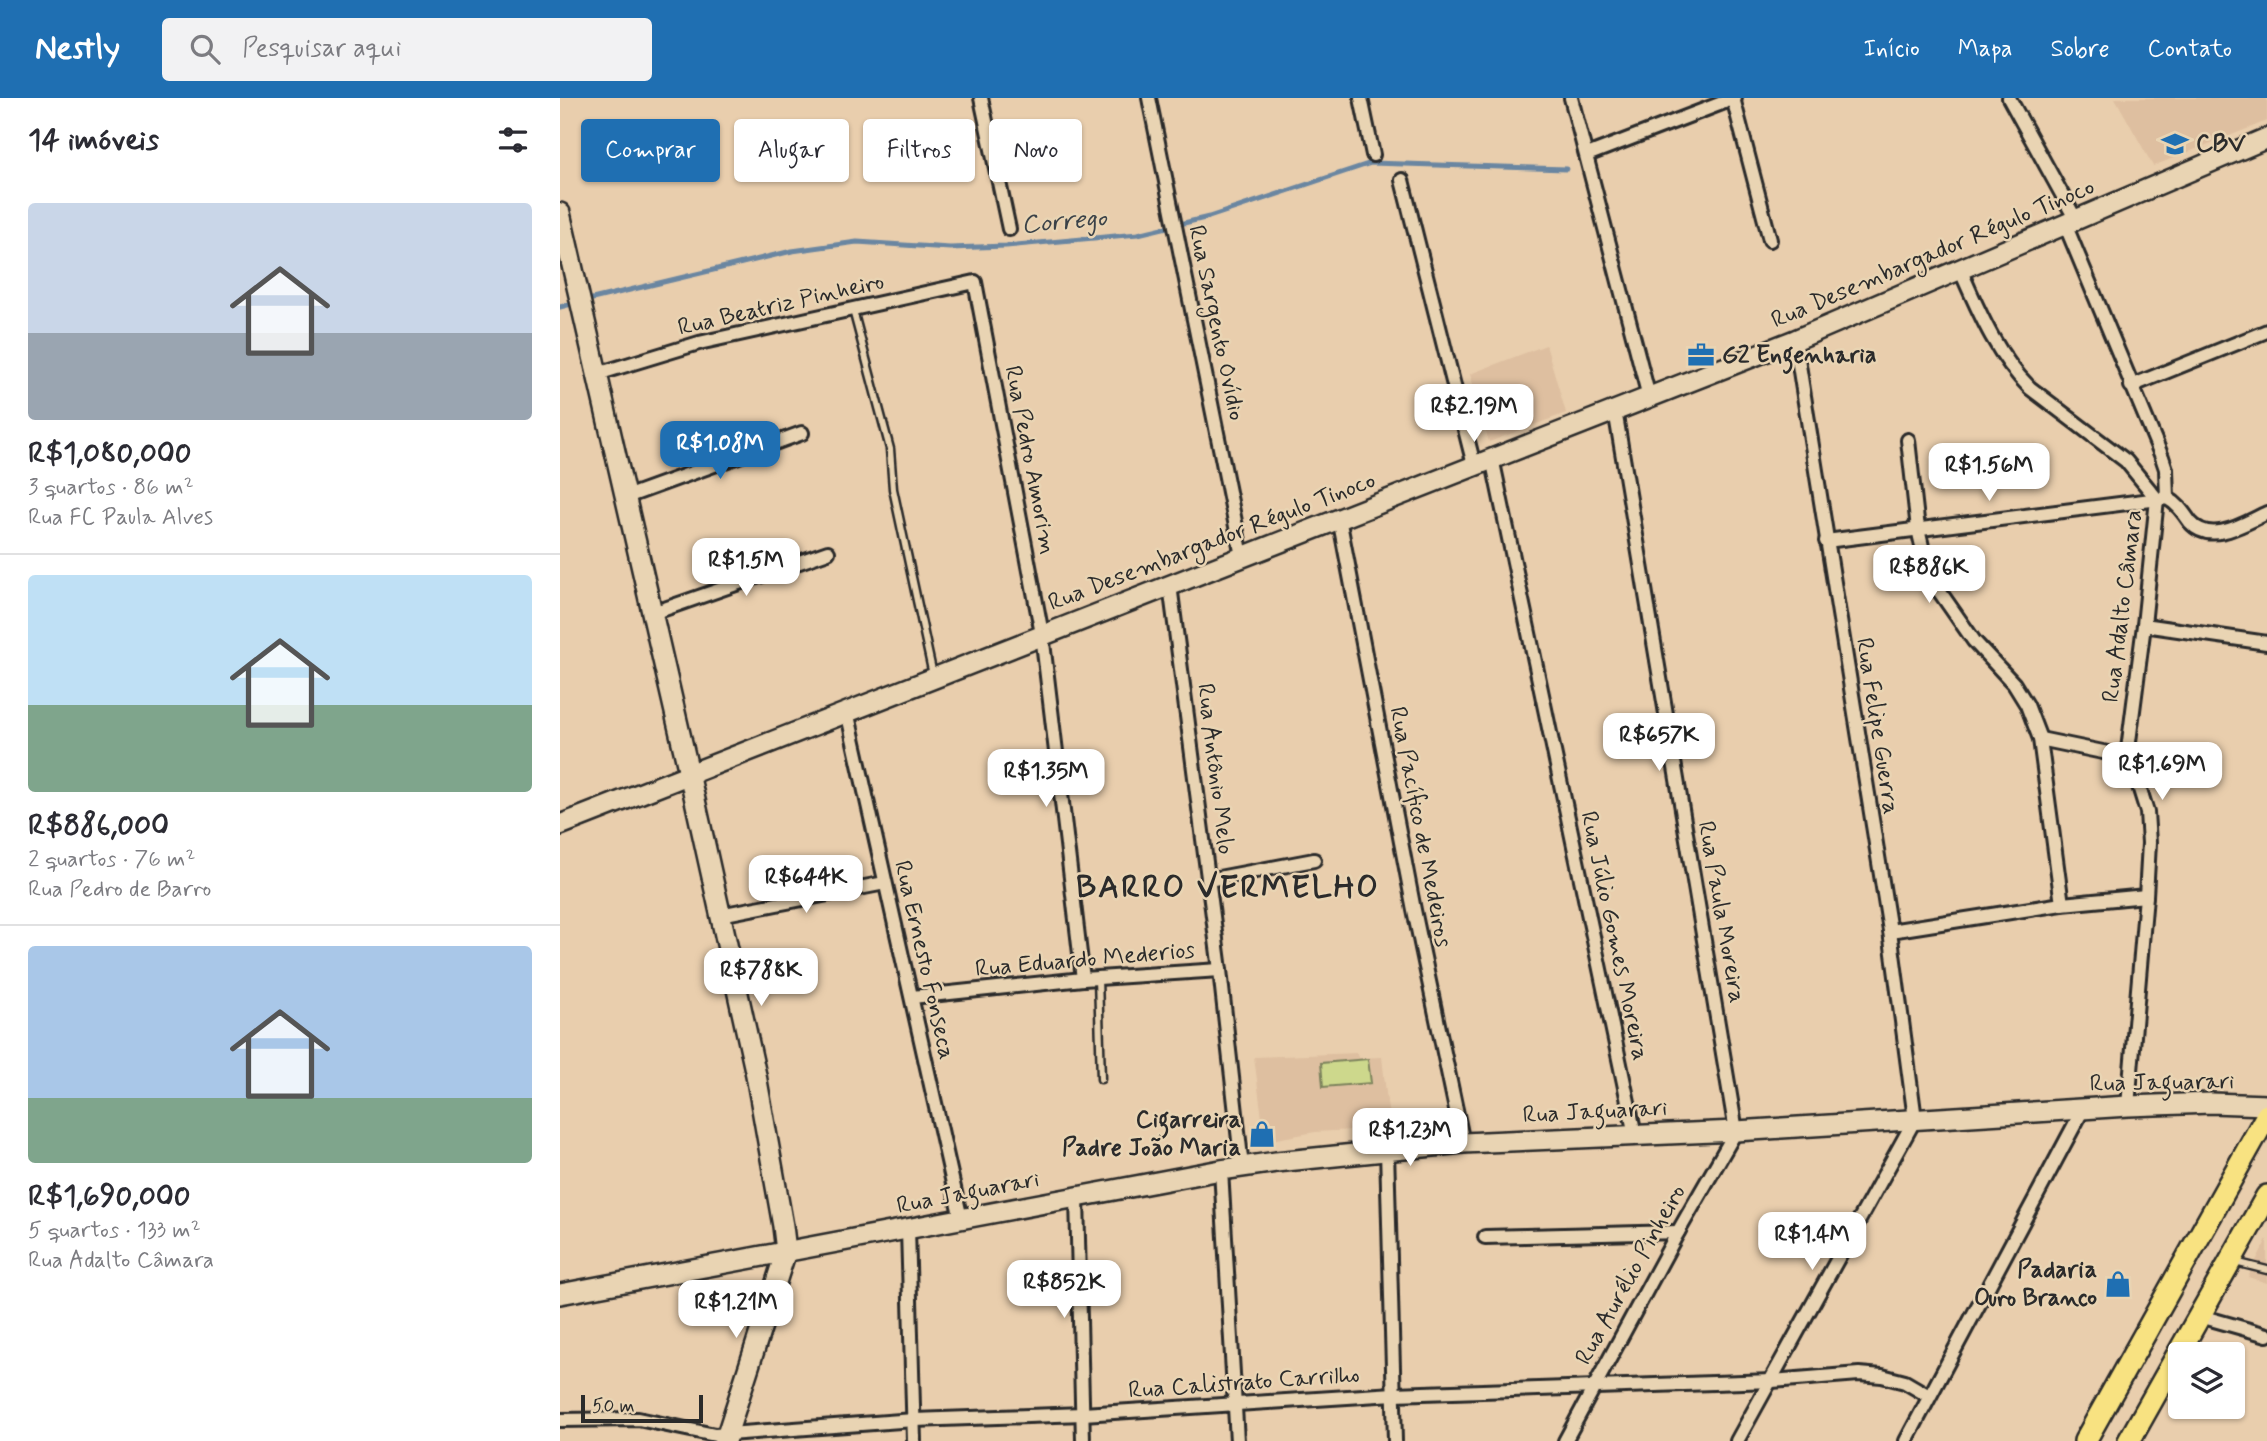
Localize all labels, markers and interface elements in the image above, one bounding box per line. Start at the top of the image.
search box [162,18,652,81]
text: Nestly [35,27,120,71]
icon: search [186,30,224,68]
text: Pesquisar aqui [242,32,401,66]
text: Início [1863,34,1920,65]
text: Mapa [1958,34,2012,65]
text: Sobre [2050,34,2110,65]
text: Contato [2148,34,2232,65]
chip: Comprar [581,119,720,182]
chip: Alugar [734,119,849,182]
chip: Filtros [863,119,975,182]
chip: Novo [989,119,1082,182]
text: 14 imóveis [28,121,159,160]
icon: filters [494,121,532,159]
school or university icon: CBV [2160,129,2190,159]
place label: CBV [2196,129,2246,160]
street label: Rua Desembargador Régulo Tinoco [1767,172,2100,338]
water label: Corrego [1020,201,1109,243]
street label: Rua Sargento Ovídio [1178,223,1252,424]
icon: home [217,248,343,374]
street label: Rua Beatriz Pinheiro [675,266,887,344]
office icon: G2 Engenharia [1686,340,1716,370]
place label: G2 Engenharia [1722,340,1877,374]
street label: Rua Pedro Amorim [997,363,1063,557]
pin: R$2.19M [1409,384,1539,444]
text: R$2.19M [1430,392,1518,422]
pin: R$1.08M [655,422,785,481]
text: R$1.08M [676,429,764,459]
text: R$1,080,000 [28,434,192,473]
pin: R$1.56M [1924,444,2054,503]
text: R$1.56M [1945,451,2033,481]
street label: Rua Desembargador Régulo Tinoco [1044,465,1381,621]
text: 3 quartos · 86 m² [28,473,194,503]
text: Rua FC Paula Alves [28,503,213,533]
street label: Rua Adalto Câmara [2096,508,2150,704]
pin: R$1.5M [689,538,803,598]
text: R$1.5M [708,546,784,576]
pin: R$886K [1872,546,1986,605]
text: R$886K [1889,553,1969,583]
icon: home [217,620,343,746]
street label: Rua Felipe Guerra [1848,636,1906,816]
street label: Rua Antônio Melo [1189,682,1241,856]
street label: Rua Pacífico de Medeiros [1381,704,1459,950]
pin: R$657K [1602,714,1716,773]
text: R$657K [1619,721,1699,751]
pin: R$1.69M [2097,742,2227,802]
pin: R$1.35M [981,750,1111,809]
text: R$1.69M [2118,750,2206,780]
text: R$1.35M [1004,757,1088,787]
text: R$886,000 [28,806,169,845]
street label: Rua Júlio Gomes Moreira [1572,809,1656,1063]
street label: Rua Paula Moreira [1690,819,1752,1005]
text: 2 quartos · 76 m² [28,845,196,875]
pin: R$644K [749,856,863,915]
street label: Rua Ernesto Fonseca [886,858,962,1062]
text: R$644K [765,863,847,893]
district label: BARRO VERMELHO [1076,867,1380,909]
text: Rua Pedro de Barro [28,875,211,905]
street label: Rua Eduardo Mederios [974,935,1197,985]
pin: R$788K [704,948,818,1008]
text: R$788K [720,956,802,986]
icon: home [217,991,343,1117]
street label: Rua Jaguarari [2089,1066,2235,1103]
street label: Rua Jaguarari [1522,1093,1668,1134]
place label: Cigarreira Padre João Maria [1062,1105,1241,1164]
pin: R$1.23M [1345,1108,1475,1168]
text: R$1.23M [1368,1116,1452,1146]
shop icon: Cigarreira Padre João Maria [1247,1119,1277,1149]
street label: Rua Jaguarari [894,1164,1043,1225]
text: R$1,690,000 [28,1177,191,1216]
street label: Rua Aurélio Pinheiro [1569,1179,1693,1371]
pin: R$1.4M [1755,1212,1869,1272]
text: 5 quartos · 133 m² [28,1216,201,1246]
text: R$1.4M [1774,1220,1850,1250]
text: Rua Adalto Câmara [28,1246,214,1276]
place label: Padaria Ouro Branco [1974,1255,2097,1314]
pin: R$852K [1007,1260,1121,1320]
text: R$852K [1023,1268,1105,1298]
shop icon: Padaria Ouro Branco [2103,1269,2133,1299]
pin: R$1.21M [671,1280,801,1340]
text: R$1.21M [694,1288,778,1318]
map controls [2168,1342,2245,1419]
button: layers [2168,1342,2245,1419]
street label: Rua Calistrato Carrilho [1127,1359,1361,1407]
scale bar [581,1392,704,1424]
text: 50 m [592,1394,635,1419]

